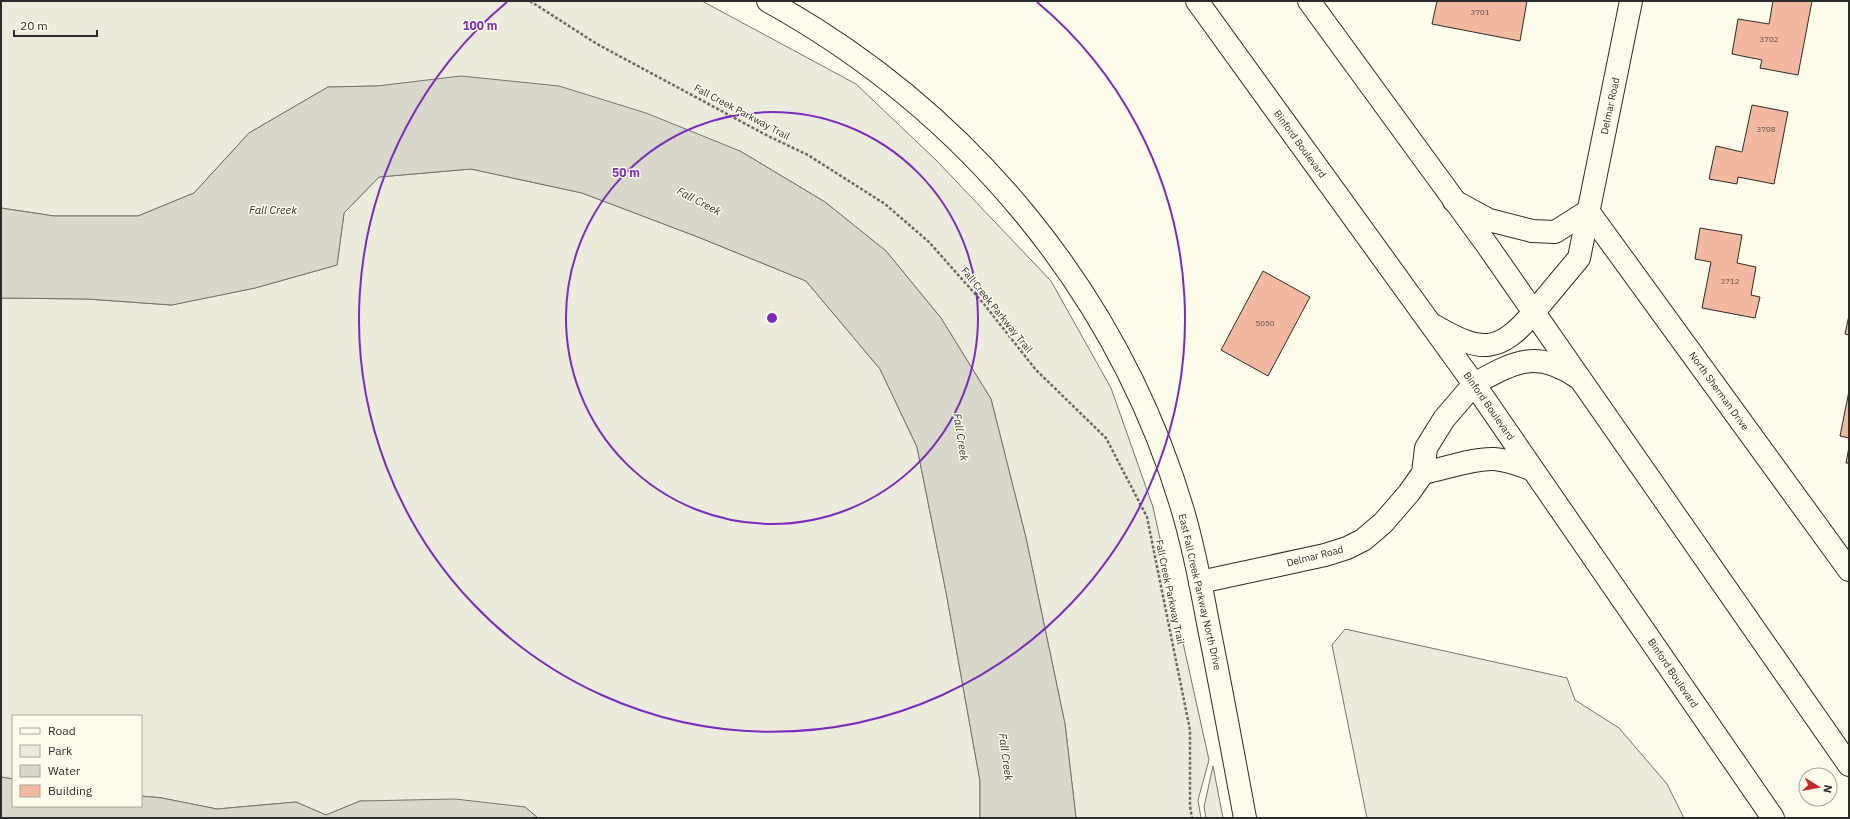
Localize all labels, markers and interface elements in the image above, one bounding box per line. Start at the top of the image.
house number: 3701 [1470,7,1490,17]
scale bar [14,12,97,38]
text: 20 m [20,18,48,33]
text: 100 m [462,18,498,33]
house number: 3702 [1759,34,1779,44]
street label: Delmar Road [1598,76,1622,136]
street label: Fall Creek Parkway Trail [692,81,792,143]
street label: Binford Boulevard [1271,107,1329,181]
house number: 3708 [1756,124,1776,134]
text: 50 m [612,165,640,180]
water label: Fall Creek [675,184,724,219]
water label: Fall Creek [249,203,297,217]
street label: Fall Creek Parkway Trail [958,264,1036,356]
house number: 3712 [1720,276,1740,286]
centre of rings [765,311,779,325]
house number: 5050 [1255,318,1275,328]
street label: North Sherman Drive [1686,349,1752,433]
street label: Binford Boulevard [1460,369,1518,443]
water label: Fall Creek [950,412,972,462]
street label: East Fall Creek Parkway North Drive [1176,513,1224,672]
street label: Fall Creek Parkway Trail [1153,538,1188,646]
street label: Delmar Road [1285,543,1345,569]
street label: Binford Boulevard [1645,636,1701,710]
legend [12,715,142,807]
text: Road [48,723,76,738]
water label: Fall Creek [996,732,1016,782]
text: Park [48,743,73,758]
text: Water [48,763,81,778]
north arrow [1798,767,1838,807]
text: Building [48,783,93,798]
text: N [1820,784,1835,794]

